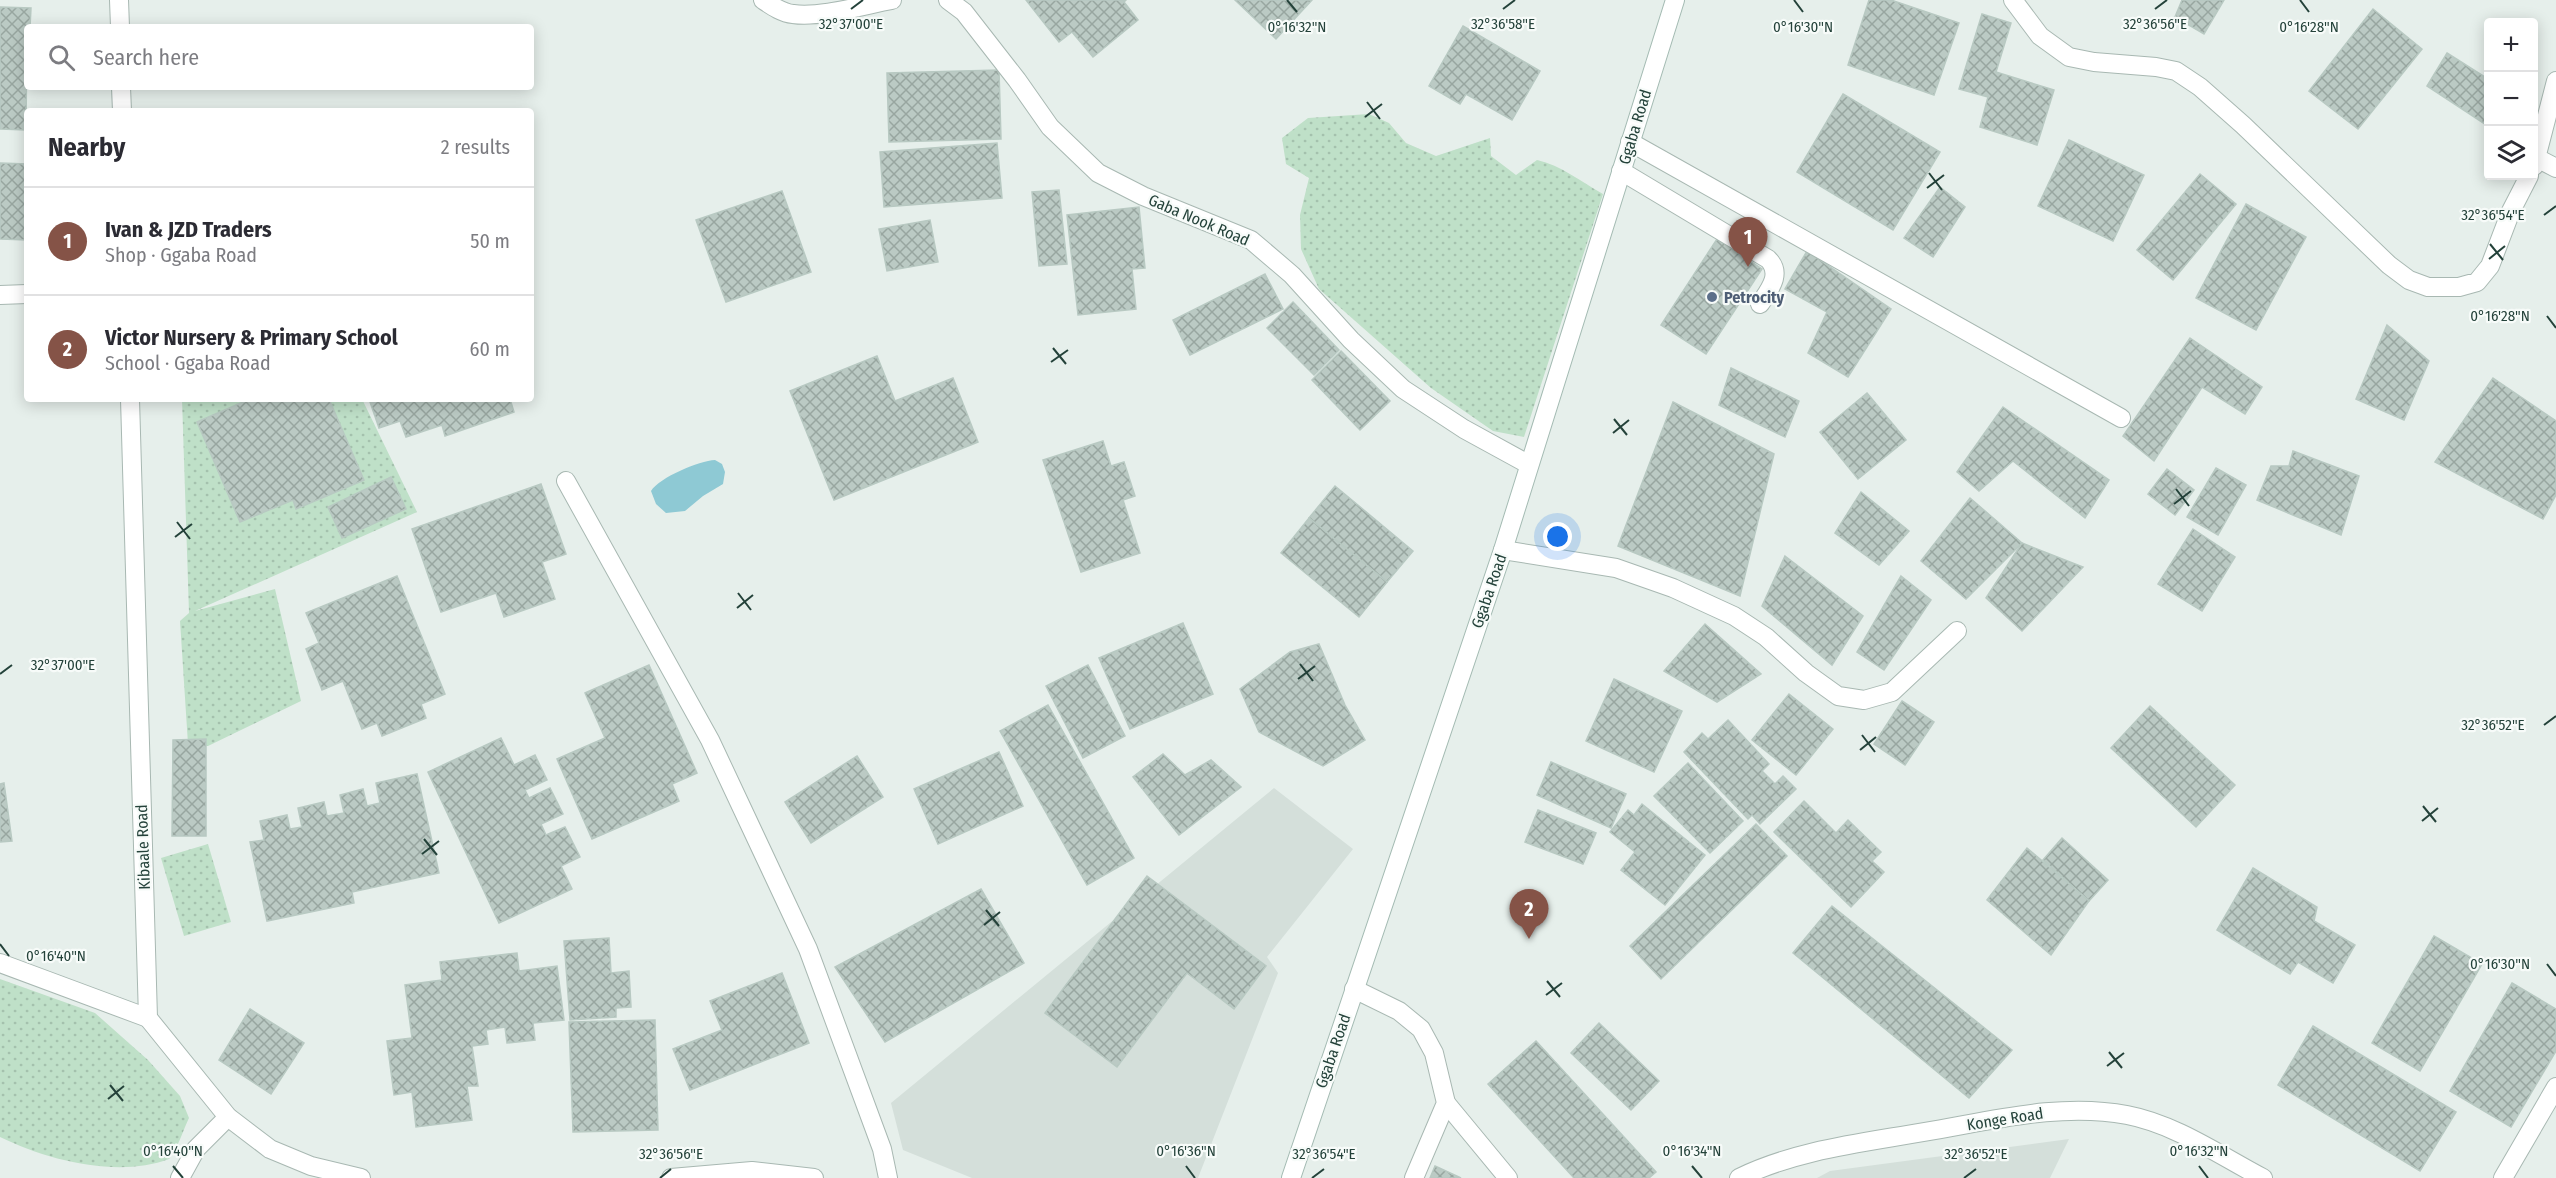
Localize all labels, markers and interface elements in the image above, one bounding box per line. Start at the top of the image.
text: 32°37'00"E [819,15,883,33]
text: 32°36'58"E [1471,15,1535,33]
text: 32°36'56"E [2123,15,2187,33]
text: 0°16'32"N [1268,18,1326,36]
text: 0°16'30"N [1773,18,1833,36]
text: 0°16'28"N [2279,18,2339,36]
map controls [2484,18,2538,180]
button: + [2484,18,2538,72]
search box [24,24,534,90]
icon: search [45,41,78,74]
text: Search here [93,44,199,71]
button: − [2484,72,2538,126]
street label: Ggaba Road [1615,87,1655,167]
button: layers [2484,126,2538,180]
text: Nearby [48,132,125,163]
text: 2 results [441,135,510,159]
street label: Gaba Nook Road [1146,190,1252,250]
text: 32°36'54"E [2461,206,2525,224]
text: Ivan & JZD Traders [105,216,272,243]
pin: 1 [1728,218,1768,267]
text: 1 [63,229,72,253]
text: 50 m [470,229,510,253]
text: Shop · Ggaba Road [105,243,257,267]
place label: Petrocity [1724,288,1785,307]
marker: Petrocity [1705,290,1719,304]
text: 0°16'28"N [2470,307,2530,325]
text: Victor Nursery & Primary School [105,324,398,351]
text: 2 [63,337,72,361]
text: 60 m [470,337,510,361]
text: School · Ggaba Road [105,351,271,375]
your location [1543,522,1572,551]
street label: Ggaba Road [1467,551,1511,631]
text: 32°37'00"E [31,656,95,674]
text: 32°36'52"E [2461,716,2525,734]
street label: Kibaale Road [132,804,154,890]
pin: 2 [1510,890,1549,939]
text: 0°16'40"N [26,947,86,965]
text: 0°16'30"N [2470,955,2530,973]
street label: Ggaba Road [1311,1011,1355,1091]
street label: Konge Road [1965,1104,2045,1134]
text: 0°16'40"N [143,1142,203,1160]
text: 0°16'36"N [1156,1142,1216,1160]
text: 0°16'34"N [1663,1142,1721,1160]
text: 0°16'32"N [2170,1142,2228,1160]
text: 32°36'56"E [639,1145,703,1163]
text: 32°36'54"E [1292,1145,1356,1163]
text: 32°36'52"E [1944,1145,2008,1163]

